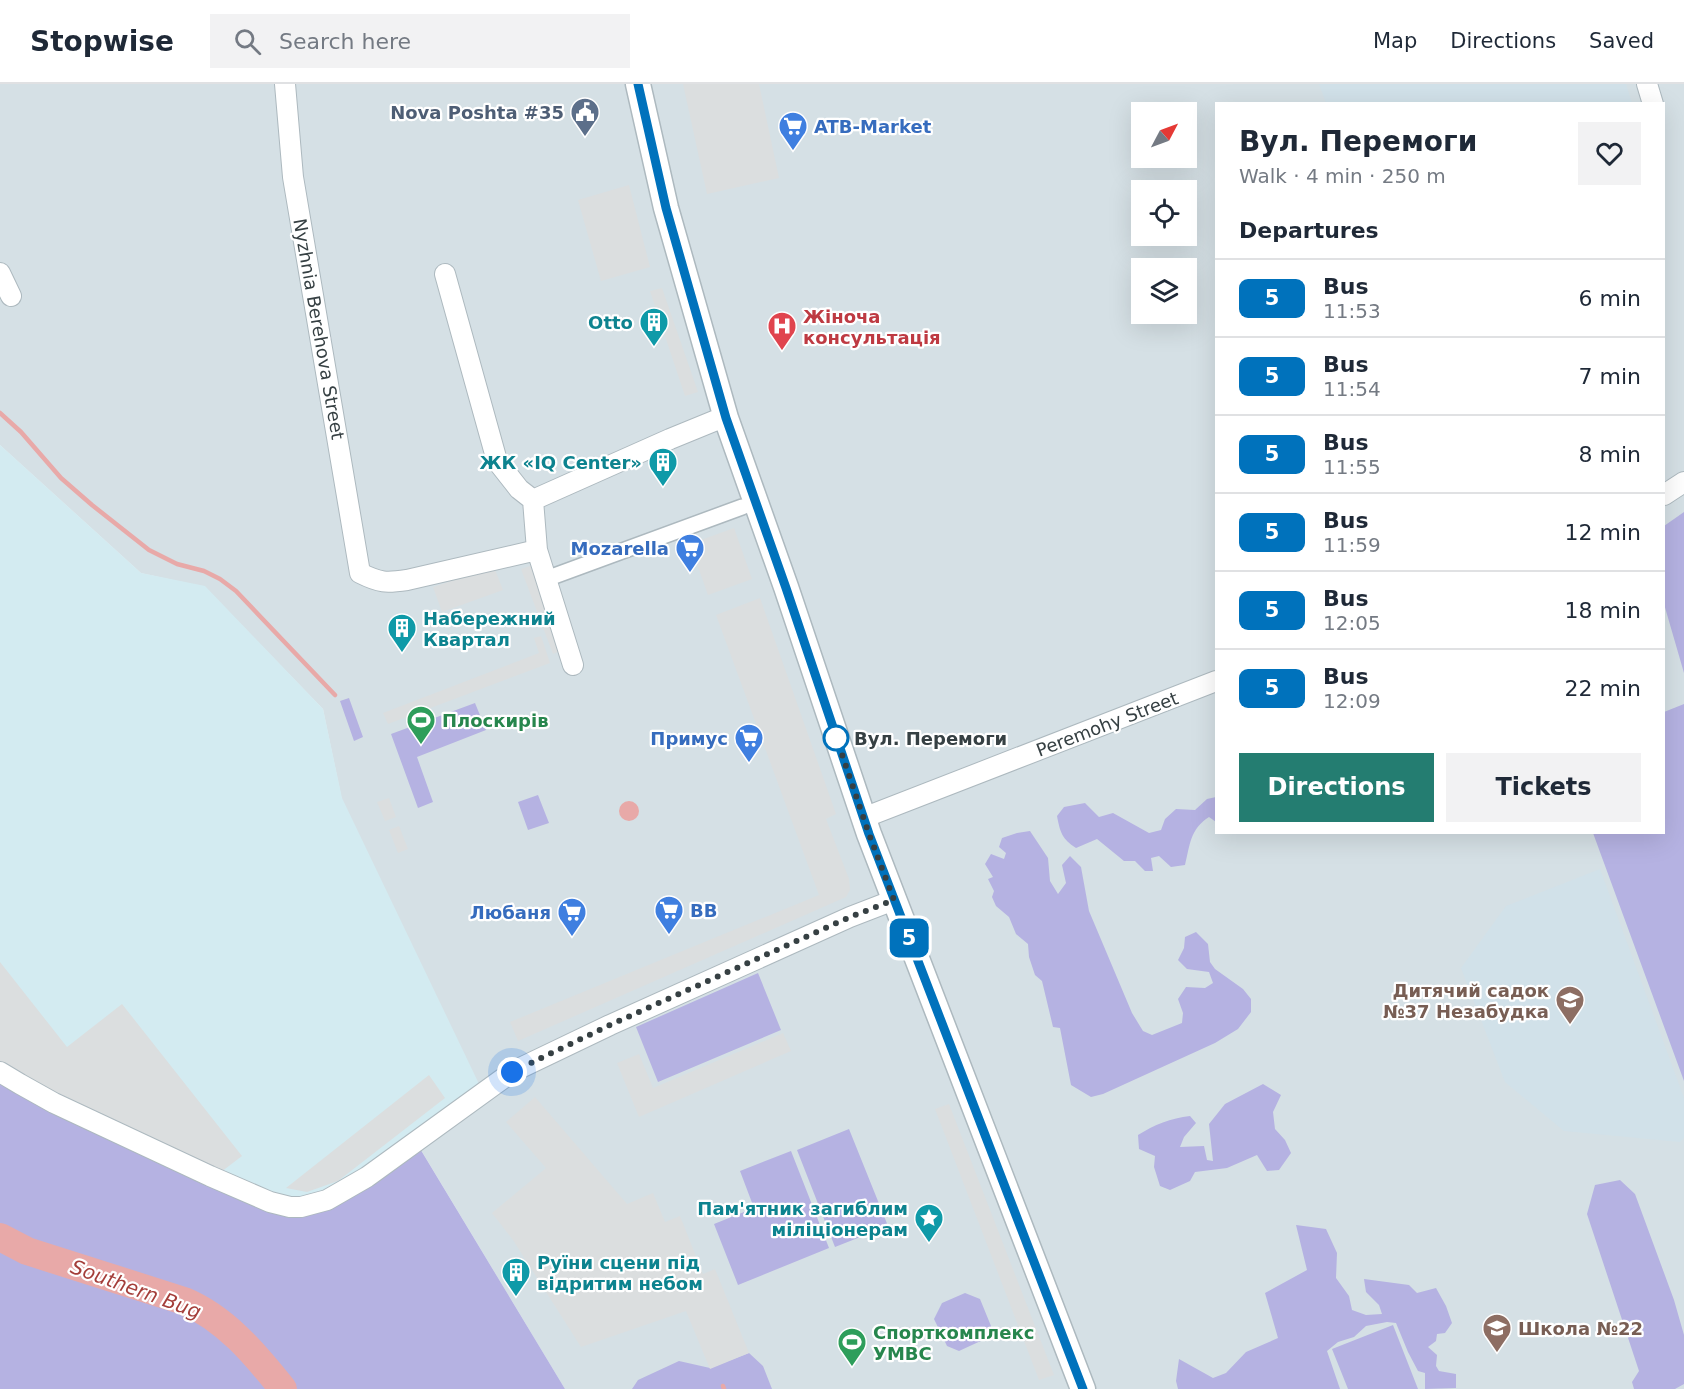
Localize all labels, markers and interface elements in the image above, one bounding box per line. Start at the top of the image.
search box [210,14,630,68]
text: Stopwise [30,25,174,58]
icon: search [231,25,264,58]
text: Search here [279,29,411,54]
text: Map [1373,29,1417,53]
text: Directions [1450,29,1556,53]
text: Saved [1589,29,1654,53]
public building icon: Nova Poshta #35 [569,96,601,138]
place label: Nova Poshta #35 [390,102,564,123]
north arrow [1131,102,1197,168]
map controls [1131,102,1197,324]
supermarket icon: ATB-Market [777,110,809,152]
place label: ATB-Market [814,116,932,137]
button: heart [1578,122,1641,185]
text: Вул. Перемоги [1239,125,1477,158]
text: Walk · 4 min · 250 m [1239,164,1446,188]
button: locate [1131,180,1197,246]
street label: Nyzhnia Berehova Street [289,217,349,441]
text: Departures [1239,218,1379,243]
button: layers [1131,258,1197,324]
text: Bus [1323,274,1369,299]
text: 5 [1265,286,1279,310]
text: 6 min [1579,286,1641,311]
text: 11:53 [1323,299,1381,323]
building icon: Otto [638,306,670,348]
place label: Жіноча консультація [803,306,941,348]
hospital icon: Жіноча консультація [766,310,798,352]
place label: Otto [588,312,633,333]
text: Bus [1323,352,1369,377]
text: 5 [1265,364,1279,388]
text: 7 min [1579,364,1641,389]
text: 11:54 [1323,377,1381,401]
text: Bus [1323,430,1369,455]
text: 5 [1265,442,1279,466]
text: 8 min [1579,442,1641,467]
building icon: ЖК «IQ Center» [647,446,679,488]
place label: ЖК «IQ Center» [480,452,642,473]
text: 11:55 [1323,455,1381,479]
text: Bus [1323,508,1369,533]
text: 5 [1265,520,1279,544]
text: 12 min [1565,520,1641,545]
supermarket icon: Mozarella [674,532,706,574]
text: 11:59 [1323,533,1381,557]
place label: Mozarella [571,538,669,559]
text: Bus [1323,586,1369,611]
text: 5 [1265,598,1279,622]
text: 18 min [1565,598,1641,623]
place label: Набережний Квартал [423,608,556,650]
text: 12:05 [1323,611,1381,635]
building icon: Набережний Квартал [386,612,418,654]
text: Bus [1323,664,1369,689]
text: 5 [1265,676,1279,700]
text: 22 min [1565,676,1641,701]
street label: Peremohy Street [1033,687,1181,761]
text: 12:09 [1323,689,1381,713]
sports icon: Плоскирів [405,704,437,746]
place label: Плоскирів [442,710,549,731]
supermarket icon: Примус [733,722,765,764]
marker: Вул. Перемоги [823,725,849,751]
place label: Примус [650,728,728,749]
place label: Вул. Перемоги [854,728,1007,749]
button: Directions [1239,753,1434,822]
button: Tickets [1446,753,1641,822]
supermarket icon: ВВ [653,894,685,936]
supermarket icon: Любаня [556,896,588,938]
place label: ВВ [690,900,717,921]
place label: Любаня [470,902,551,923]
line badge: 5 [890,918,928,958]
text: 5 [902,926,916,950]
place label: Дитячий садок №37 Незабудка [1383,980,1549,1022]
school or university icon: Дитячий садок №37 Незабудка [1554,984,1586,1026]
your location [497,1057,527,1087]
place label: Пам'ятник загиблим міліціонерам [697,1198,908,1240]
place icon: Пам'ятник загиблим міліціонерам [913,1202,945,1244]
place label: Руїни сцени під відритим небом [537,1252,703,1294]
water label: Southern Bug [68,1254,204,1324]
building icon: Руїни сцени під відритим небом [500,1256,532,1298]
school or university icon: Школа №22 [1481,1312,1513,1354]
place label: Школа №22 [1518,1318,1643,1339]
place label: Спорткомплекс УМВС [873,1322,1034,1364]
sports icon: Спорткомплекс УМВС [836,1326,868,1368]

